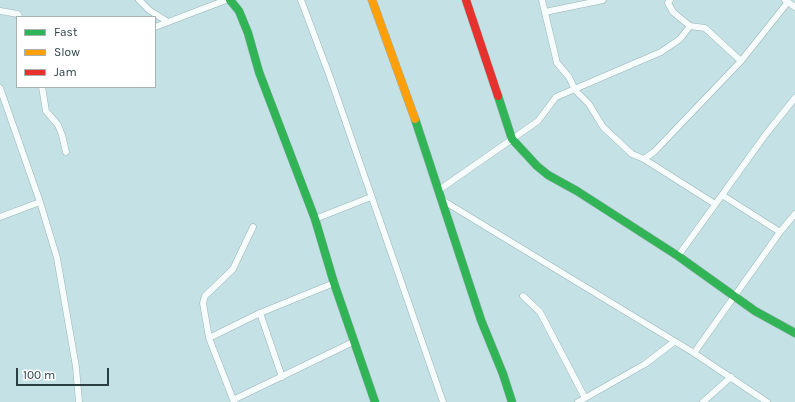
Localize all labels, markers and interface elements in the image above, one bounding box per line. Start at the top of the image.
legend [16,16,156,88]
text: Fast [54,25,77,39]
text: Slow [54,45,80,59]
text: Jam [54,65,77,79]
scale bar [18,360,111,386]
text: 100 m [23,368,55,382]

